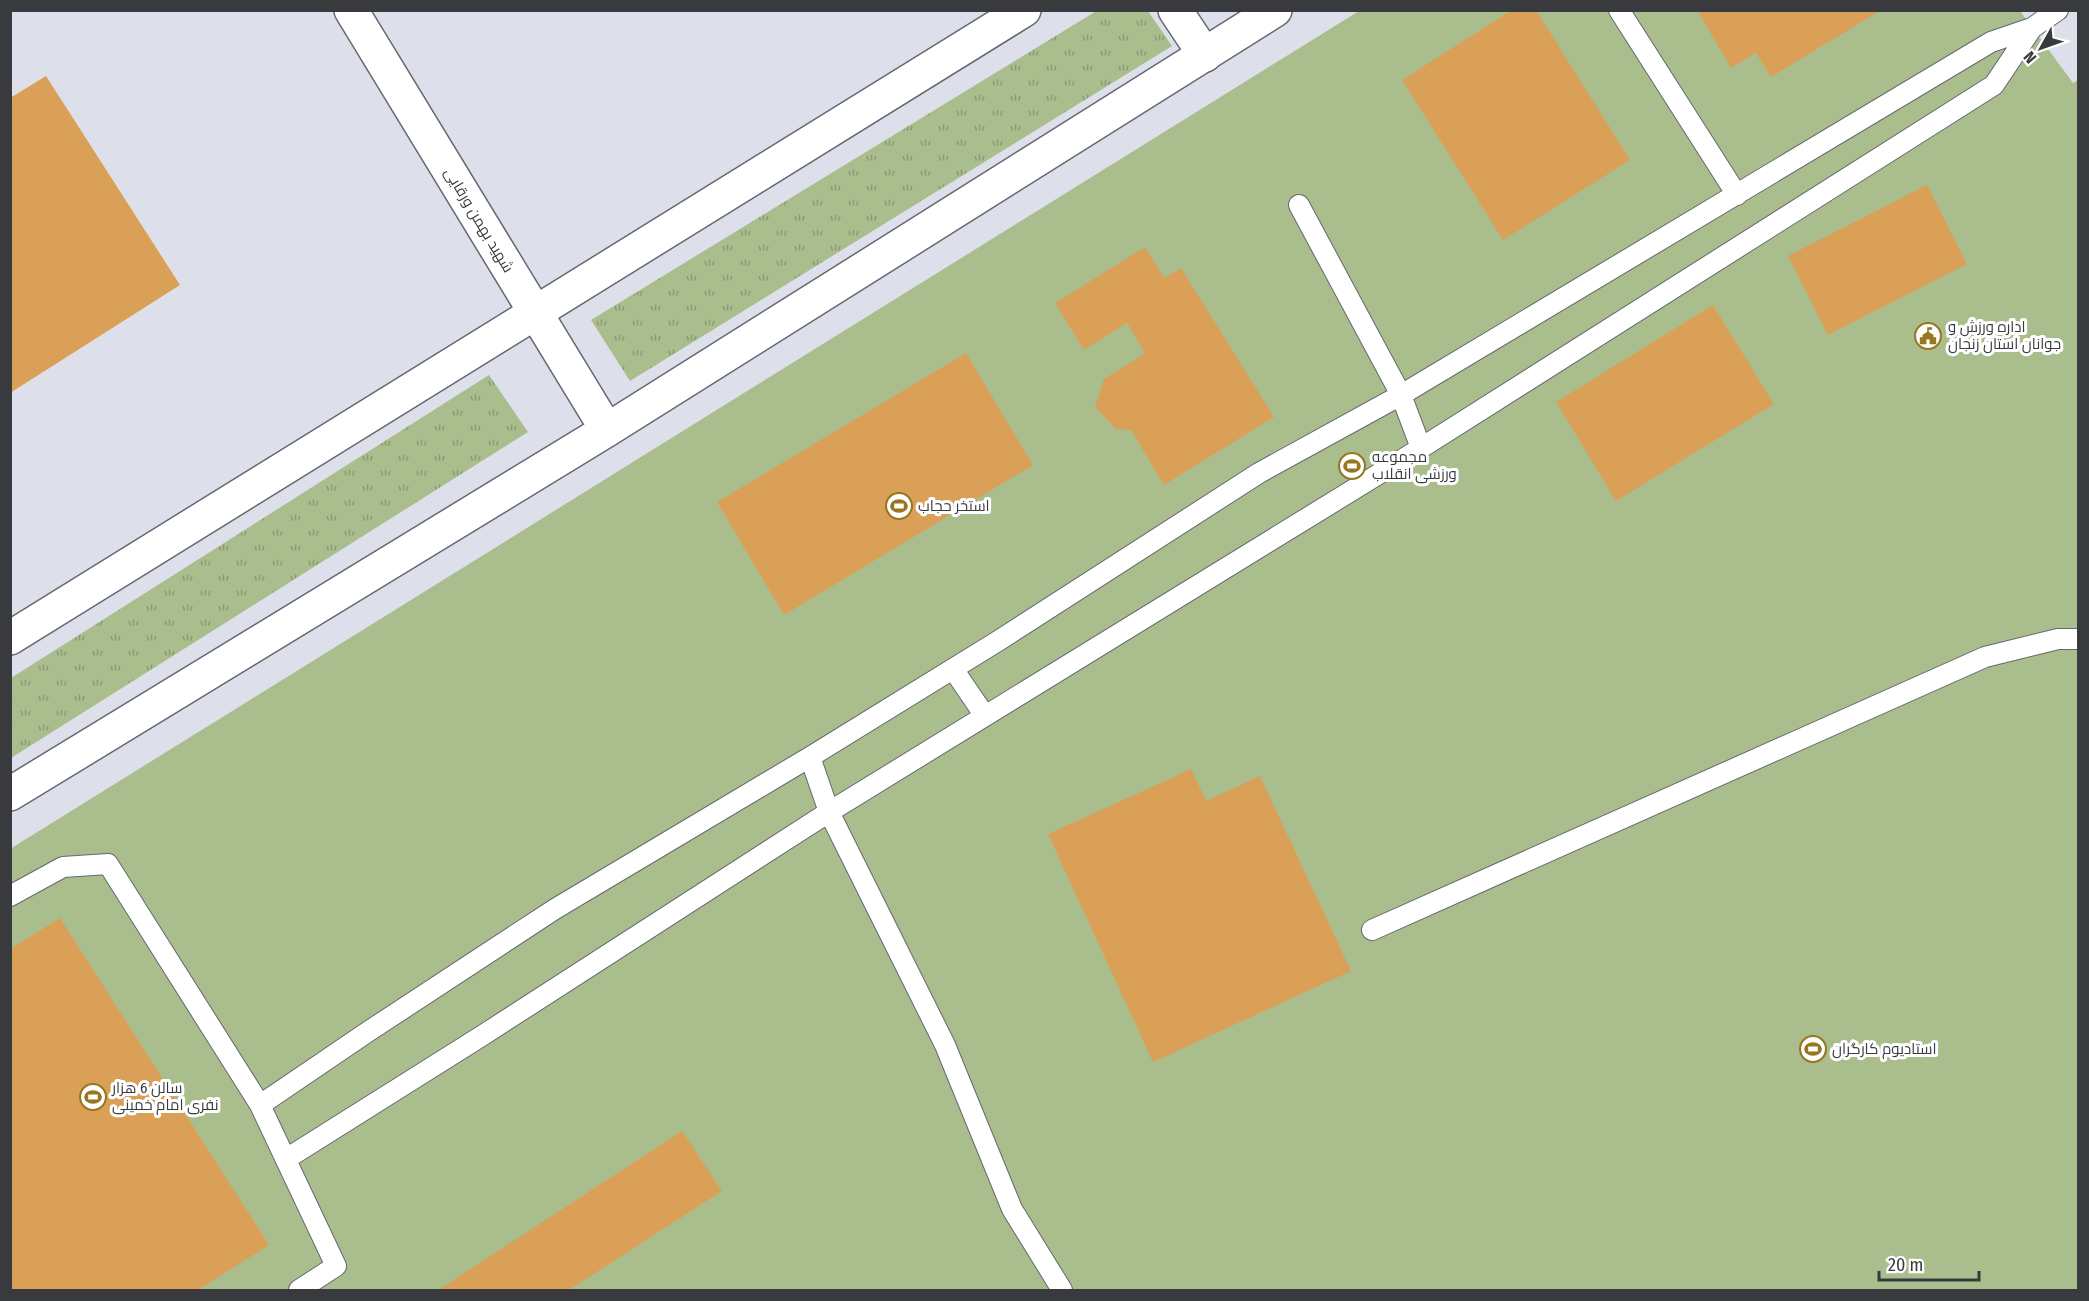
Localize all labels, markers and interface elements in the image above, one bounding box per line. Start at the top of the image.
north arrow [2011,18,2071,78]
text: N [2020,48,2040,67]
street label: شهید بهمن ورقایی [440,164,517,276]
place label: اداره ورزش و جوانان استان زنجان [1948,318,2061,354]
public building icon: اداره ورزش و جوانان استان زنجان [1913,321,1943,351]
place label: مجموعه ورزشی انقلاب [1372,448,1457,484]
sports icon: مجموعه ورزشی انقلاب [1337,451,1367,481]
sports icon: استخر حجاب [884,491,914,521]
place label: استخر حجاب [918,497,990,515]
sports icon: استادیوم کارگران [1798,1034,1828,1064]
place label: استادیوم کارگران [1832,1040,1937,1059]
place label: سالن 6 هزار نفری امام خمینی [111,1079,219,1115]
sports icon: سالن 6 هزار نفری امام خمینی [78,1082,108,1112]
scale bar [1879,1244,1980,1282]
text: 20 m [1888,1254,1923,1276]

